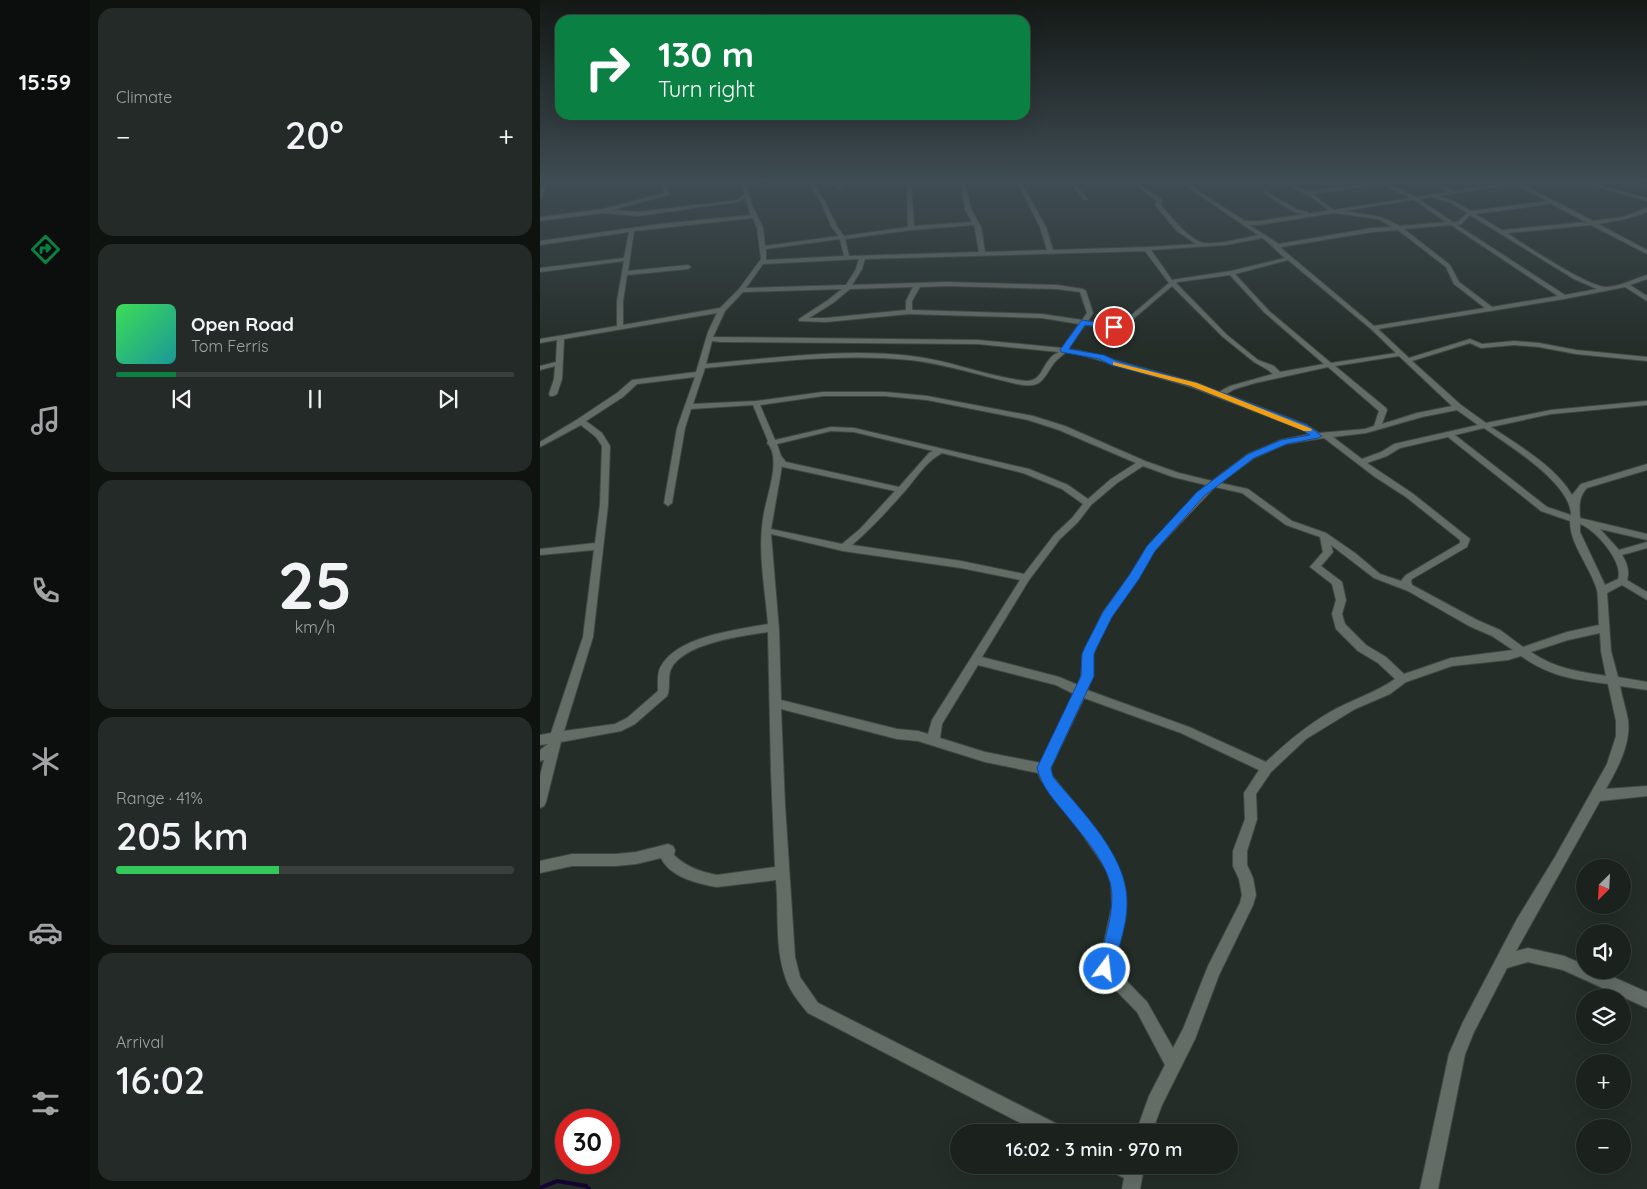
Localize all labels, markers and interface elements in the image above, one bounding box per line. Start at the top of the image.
text: 130 m [658,32,754,76]
icon: right [575,35,640,100]
text: 15:59 [19,68,71,96]
text: Turn right [658,75,755,103]
text: Climate [116,87,172,107]
text: 20° [285,111,344,159]
text: − [116,119,131,154]
text: + [498,119,514,154]
icon: directions [28,232,63,267]
pin [1093,306,1135,348]
text: Open Road [191,312,294,336]
icon: arrive [1100,313,1128,341]
text: Tom Ferris [191,336,268,356]
icon: previous [168,385,196,413]
icon: pause [301,385,329,413]
icon: next [434,385,462,413]
icon: music [28,403,63,438]
text: 25 [278,544,352,625]
icon: phone [28,573,63,608]
text: km/h [295,617,335,637]
icon: climate [28,744,63,779]
text: Range · 41% [116,788,203,808]
text: 205 km [116,812,249,860]
north arrow [1576,859,1631,914]
map controls [1576,859,1631,1174]
icon: car [28,915,63,950]
button: sound [1576,924,1631,979]
position arrow [1078,942,1130,994]
button: layers [1576,989,1631,1044]
text: Arrival [116,1032,164,1052]
button: + [1576,1054,1631,1109]
text: 16:02 [116,1056,205,1104]
icon: filters [28,1086,63,1121]
speed limit sign: 30 [555,1109,620,1174]
button: − [1576,1119,1631,1174]
text: 16:02 · 3 min · 970 m [1006,1137,1182,1161]

